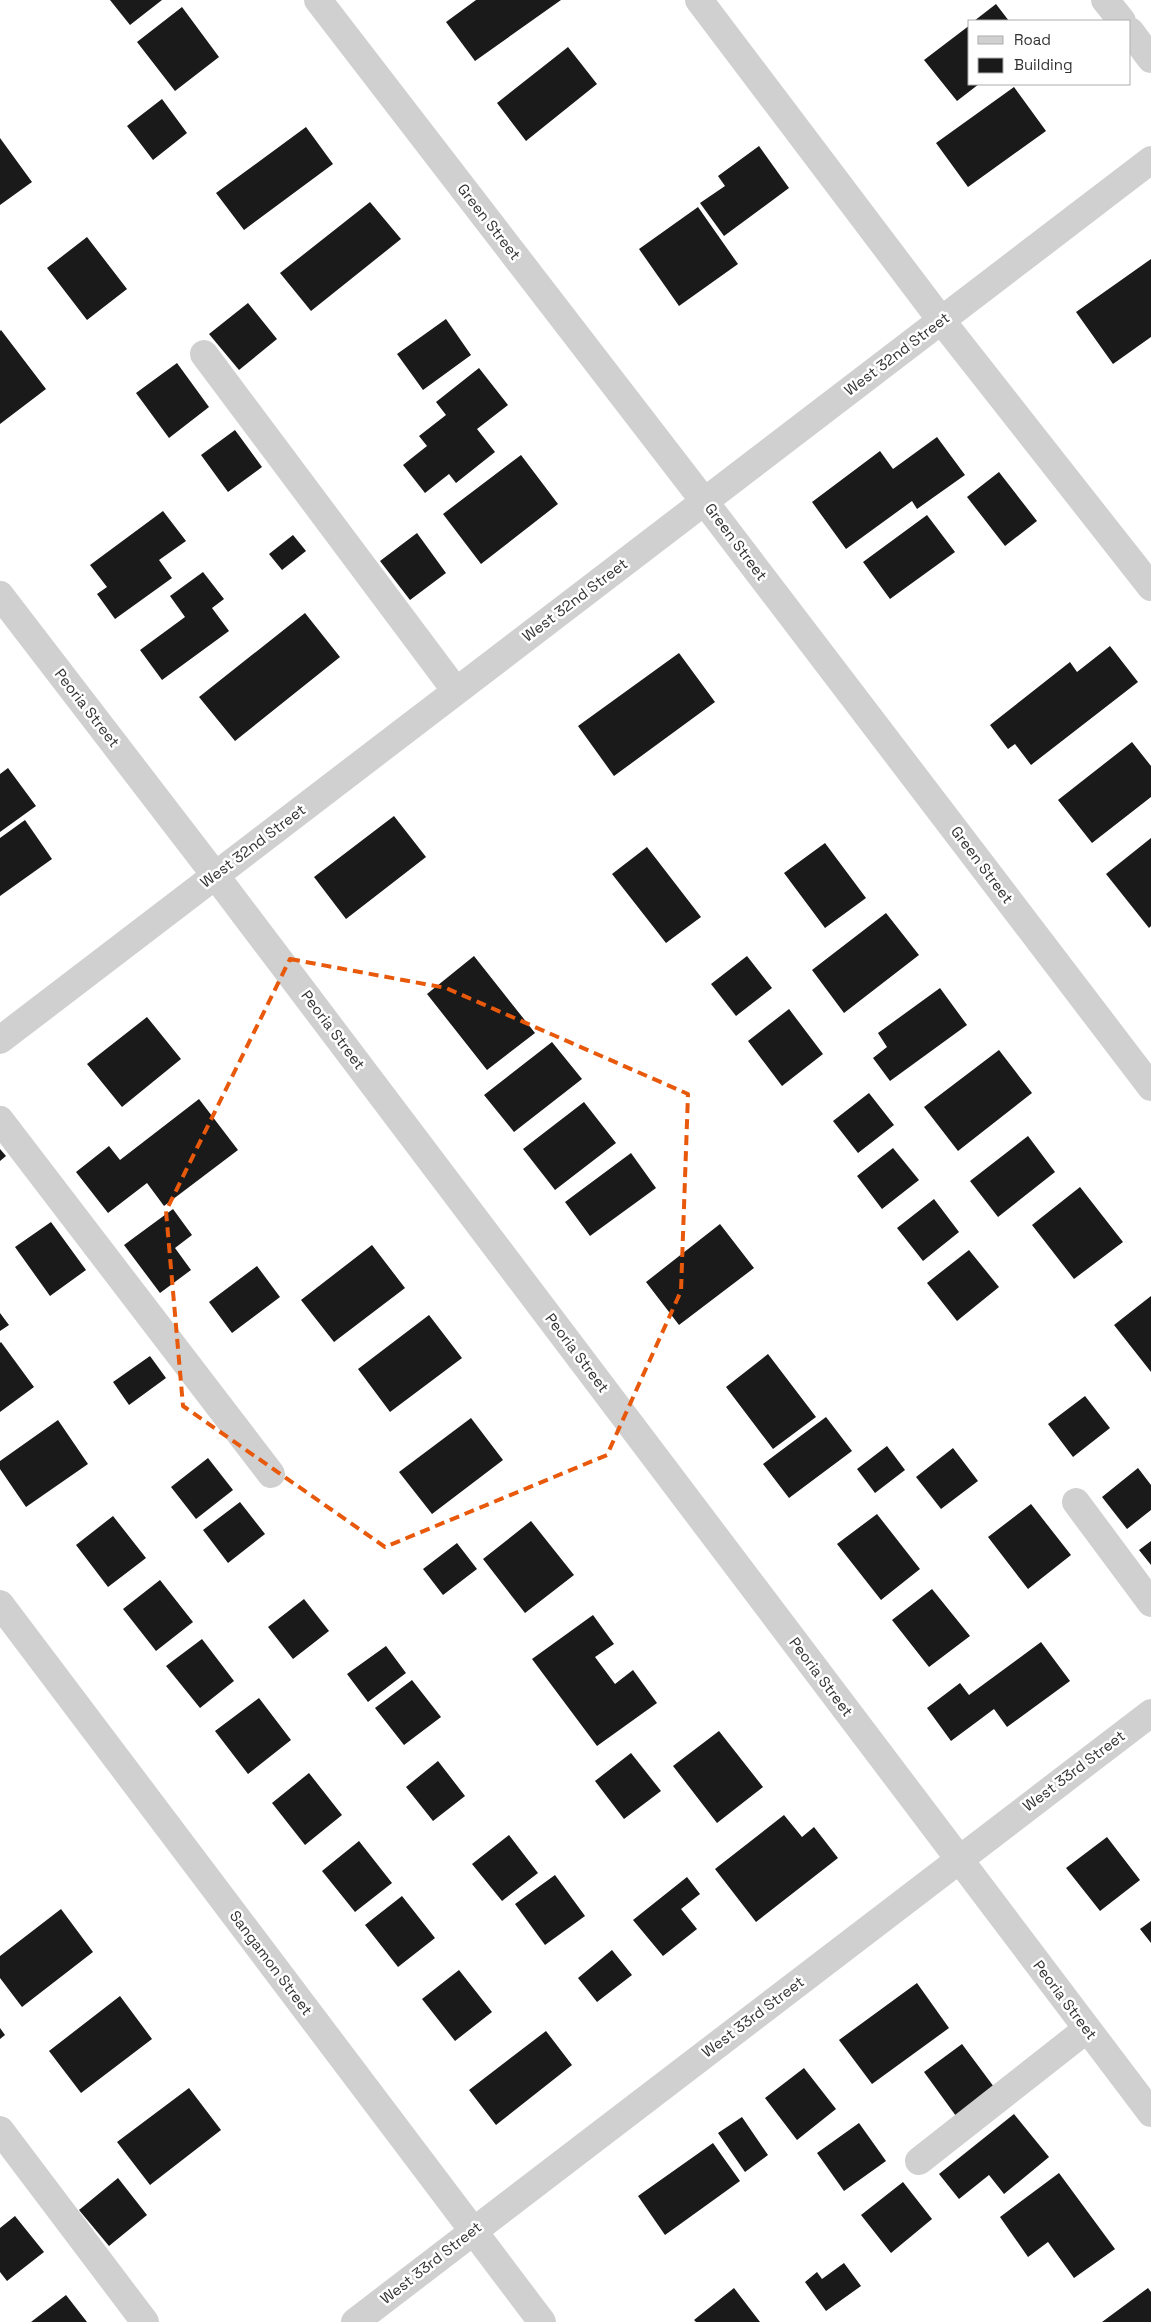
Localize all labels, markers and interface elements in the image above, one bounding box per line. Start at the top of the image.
legend [968,20,1131,85]
text: Road [1014,30,1051,49]
text: Building [1014,55,1073,74]
street label: Green Street [454,180,525,264]
street label: West 32nd Street [840,308,953,399]
street label: Green Street [701,499,772,584]
street label: West 32nd Street [518,554,631,645]
street label: Peoria Street [51,665,124,751]
street label: West 32nd Street [196,800,309,891]
street label: Green Street [947,822,1018,907]
street label: Peoria Street [297,986,369,1073]
street label: Peoria Street [541,1309,613,1396]
street label: Peoria Street [785,1633,857,1720]
street label: West 33rd Street [1019,1726,1129,1815]
street label: Sangamon Street [226,1907,317,2019]
street label: Peoria Street [1029,1956,1101,2043]
street label: West 33rd Street [698,1972,808,2061]
street label: West 33rd Street [376,2217,485,2308]

